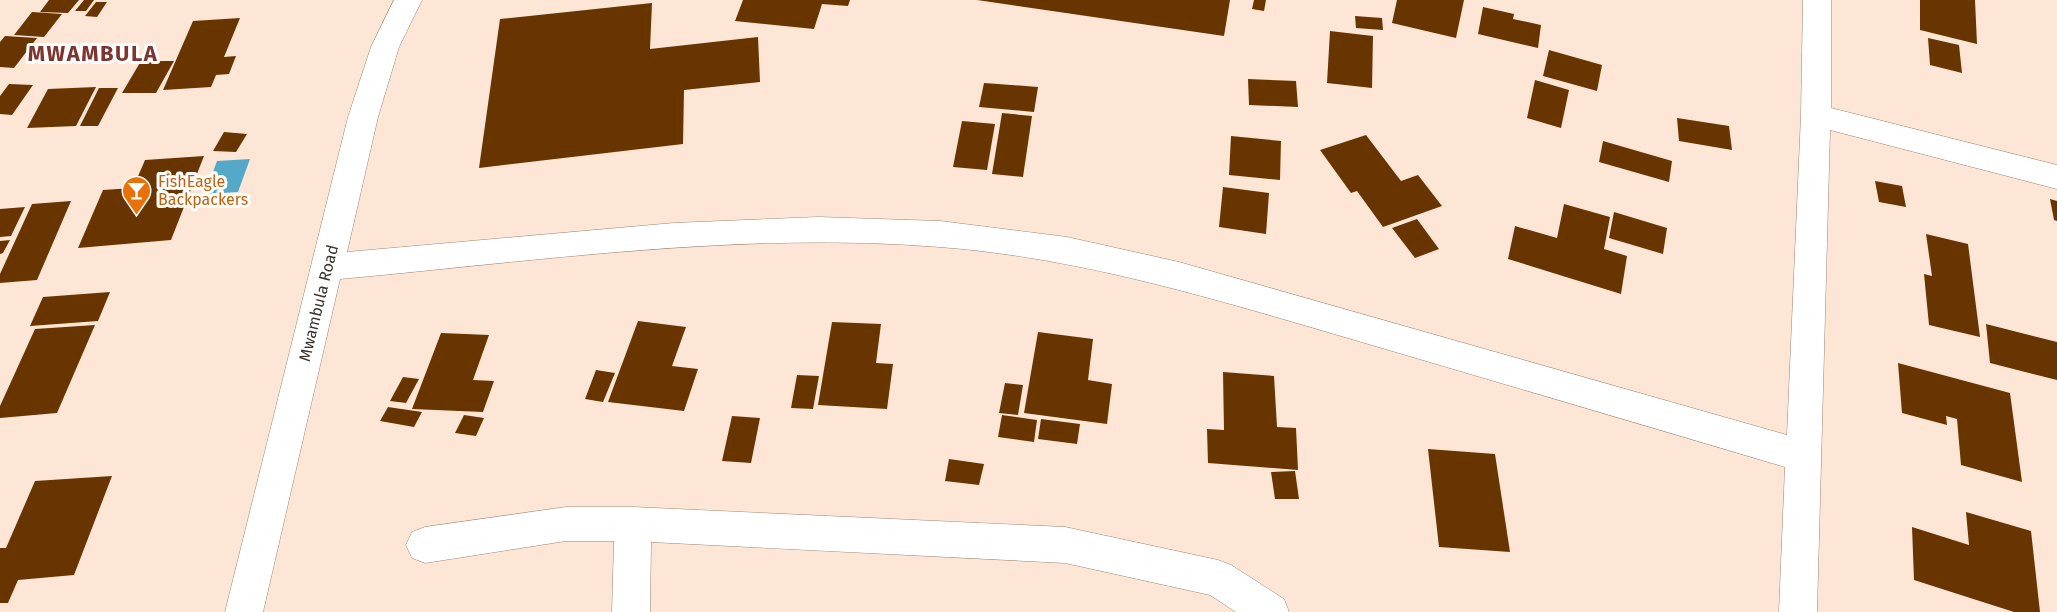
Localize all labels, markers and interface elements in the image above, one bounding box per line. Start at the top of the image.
district label: MWAMBULA [28,40,158,67]
place label: FishEagle Backpackers [158,172,248,209]
bar icon: FishEagle Backpackers [121,174,153,216]
street label: Mwambula Road [295,243,342,363]

